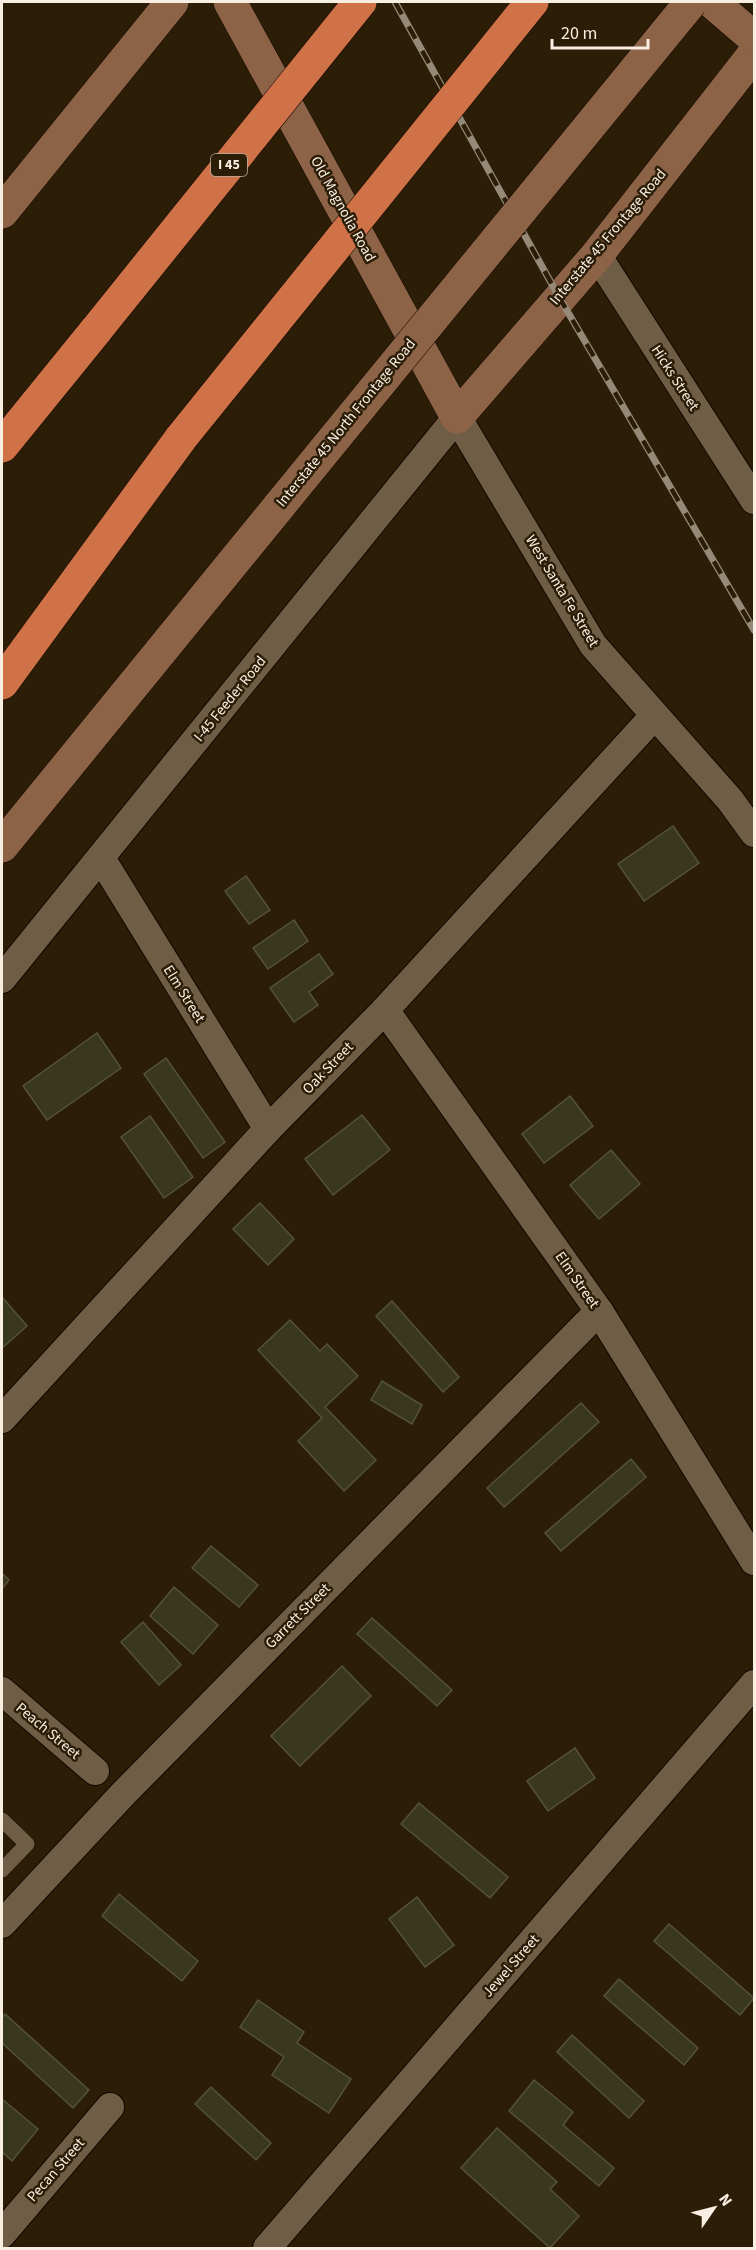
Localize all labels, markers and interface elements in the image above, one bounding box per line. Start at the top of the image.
scale bar [552,12,648,50]
text: 20 m [561,21,597,46]
street label: Old Magnolia Road [305,152,381,266]
road number: I 45 [211,154,247,176]
street label: Interstate 45 Frontage Road [545,164,671,310]
street label: Interstate 45 North Frontage Road [271,334,421,512]
street label: Hicks Street [646,341,704,415]
street label: West Santa Fe Street [520,531,604,651]
street label: I-45 Feeder Road [189,652,271,746]
street label: Elm Street [158,961,210,1027]
street label: Oak Street [298,1037,358,1099]
street label: Elm Street [550,1247,604,1313]
street label: Garrett Street [261,1579,335,1653]
street label: Peach Street [11,1698,85,1764]
street label: Jewel Street [478,1930,544,2002]
street label: Pecan Street [22,2133,90,2207]
north arrow [684,2178,744,2238]
text: N [713,2189,738,2211]

